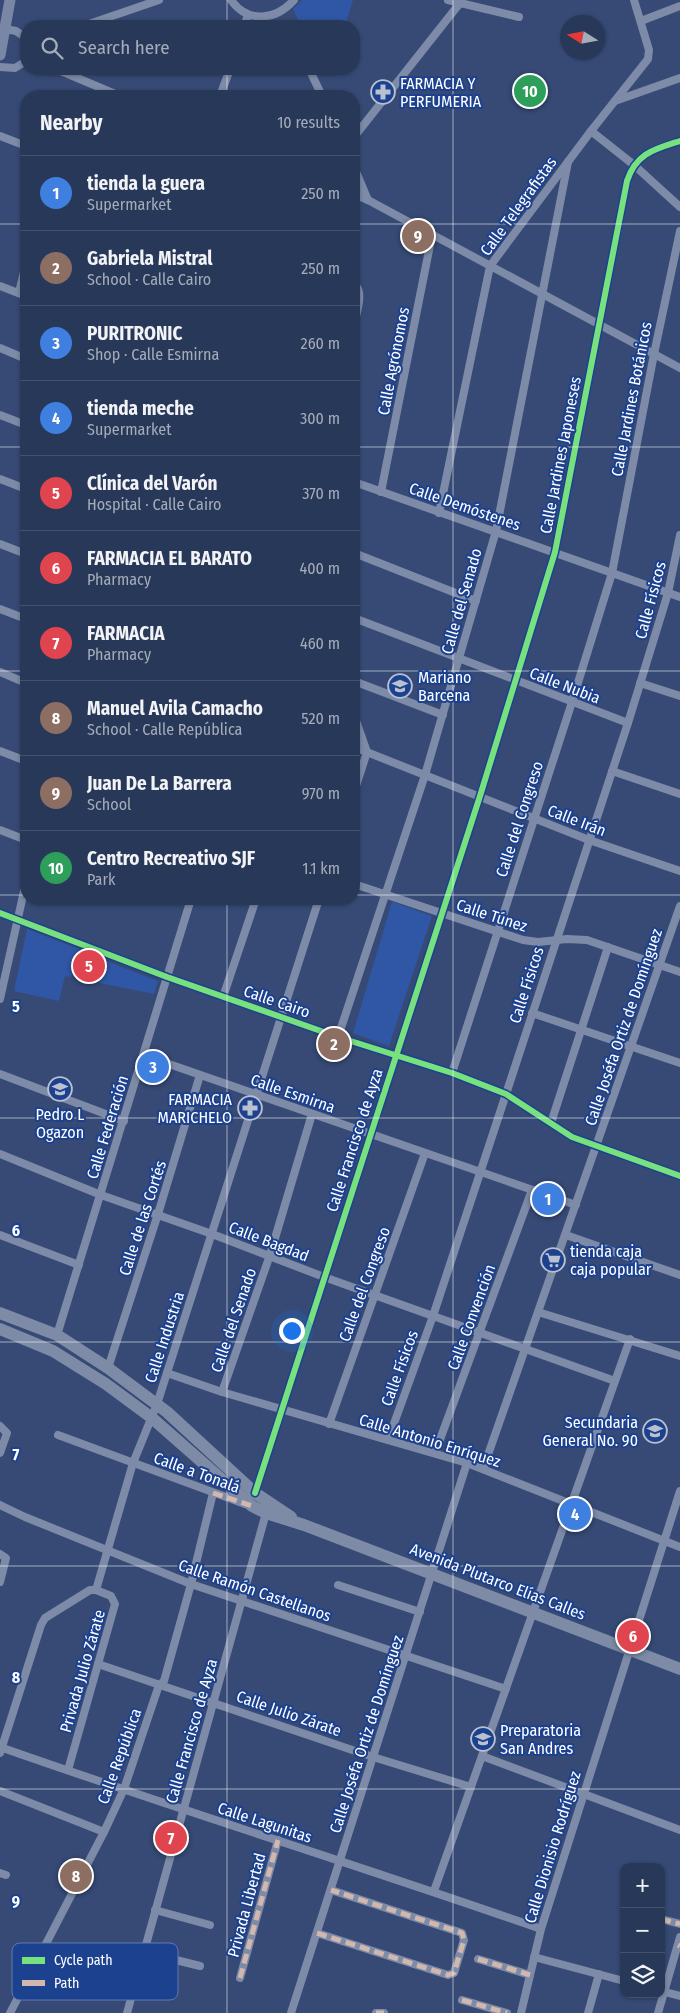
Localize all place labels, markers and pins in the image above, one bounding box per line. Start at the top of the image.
pin: 10 [514,72,546,110]
place label: FARMACIA Y PERFUMERIA [400,74,482,111]
pharmacy icon: FARMACIA Y PERFUMERIA [370,79,396,105]
pin: 9 [402,217,434,255]
place label: Mariano Barcena [418,668,472,705]
school or university icon: Mariano Barcena [387,673,413,699]
pin: 5 [73,947,105,985]
pin: 2 [318,1025,350,1063]
pin: 3 [137,1048,169,1086]
school or university icon: Pedro L Ogazon [47,1076,73,1102]
place label: FARMACIA MARICHELO [158,1090,233,1127]
pharmacy icon: FARMACIA MARICHELO [237,1095,263,1121]
place label: Pedro L Ogazon [36,1105,84,1142]
pin: 1 [532,1180,564,1218]
place label: tienda caja caja popular [570,1242,652,1279]
supermarket icon: tienda caja caja popular [540,1247,566,1273]
place label: Secundaria General No. 90 [543,1413,638,1450]
school or university icon: Secundaria General No. 90 [642,1418,668,1444]
pin: 4 [559,1495,591,1533]
pin: 6 [617,1617,649,1655]
place label: Preparatoria San Andres [500,1721,581,1758]
school or university icon: Preparatoria San Andres [470,1726,496,1752]
pin: 7 [155,1819,187,1857]
pin: 8 [60,1857,92,1895]

